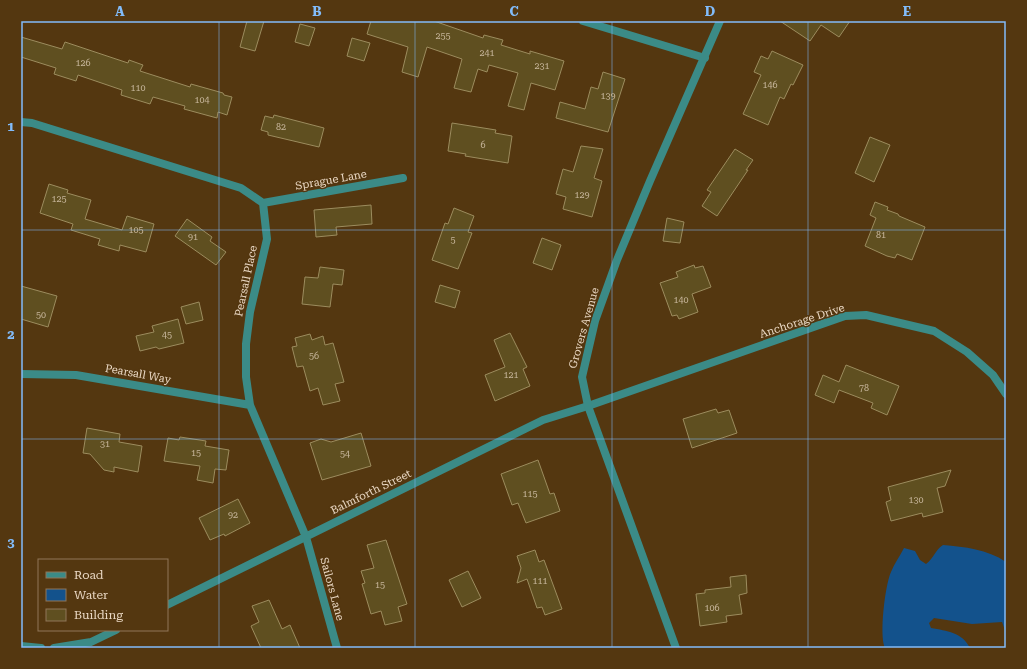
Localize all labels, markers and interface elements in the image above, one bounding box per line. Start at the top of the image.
text: A [115,4,125,19]
text: B [312,4,322,19]
text: C [509,4,519,19]
text: D [705,4,715,19]
text: E [903,4,911,19]
house number: 255 [435,31,451,41]
house number: 241 [479,48,495,58]
house number: 126 [75,58,91,68]
house number: 231 [534,61,550,71]
house number: 146 [762,80,778,90]
house number: 110 [130,83,146,93]
house number: 139 [600,91,616,101]
house number: 104 [194,95,210,105]
text: 1 [7,119,15,134]
house number: 82 [276,122,286,132]
house number: 6 [480,140,486,150]
street label: Sprague Lane [294,167,368,193]
house number: 129 [574,190,590,200]
house number: 125 [51,194,67,204]
house number: 105 [128,225,144,235]
house number: 81 [876,230,886,240]
house number: 91 [188,232,198,242]
house number: 5 [450,235,456,245]
street label: Pearsall Place [232,244,260,318]
street label: Grovers Avenue [566,286,602,370]
house number: 140 [673,295,689,305]
street label: Anchorage Drive [758,301,846,341]
house number: 50 [36,310,46,320]
text: 2 [7,327,15,342]
house number: 45 [162,330,172,340]
house number: 56 [309,351,319,361]
street label: Pearsall Way [104,362,173,386]
house number: 121 [503,370,519,380]
house number: 78 [859,383,869,393]
house number: 31 [100,439,110,449]
house number: 15 [191,448,201,458]
house number: 54 [340,449,350,459]
street label: Balmforth Street [329,467,413,517]
house number: 115 [522,489,538,499]
house number: 130 [908,495,924,505]
house number: 92 [228,510,238,520]
text: 3 [7,535,15,550]
street label: Sailors Lane [317,556,347,622]
legend [38,559,168,631]
text: Road [74,568,104,582]
house number: 111 [532,576,548,586]
house number: 15 [375,580,385,590]
text: Water [74,588,108,602]
house number: 106 [704,603,720,613]
text: Building [74,608,123,622]

